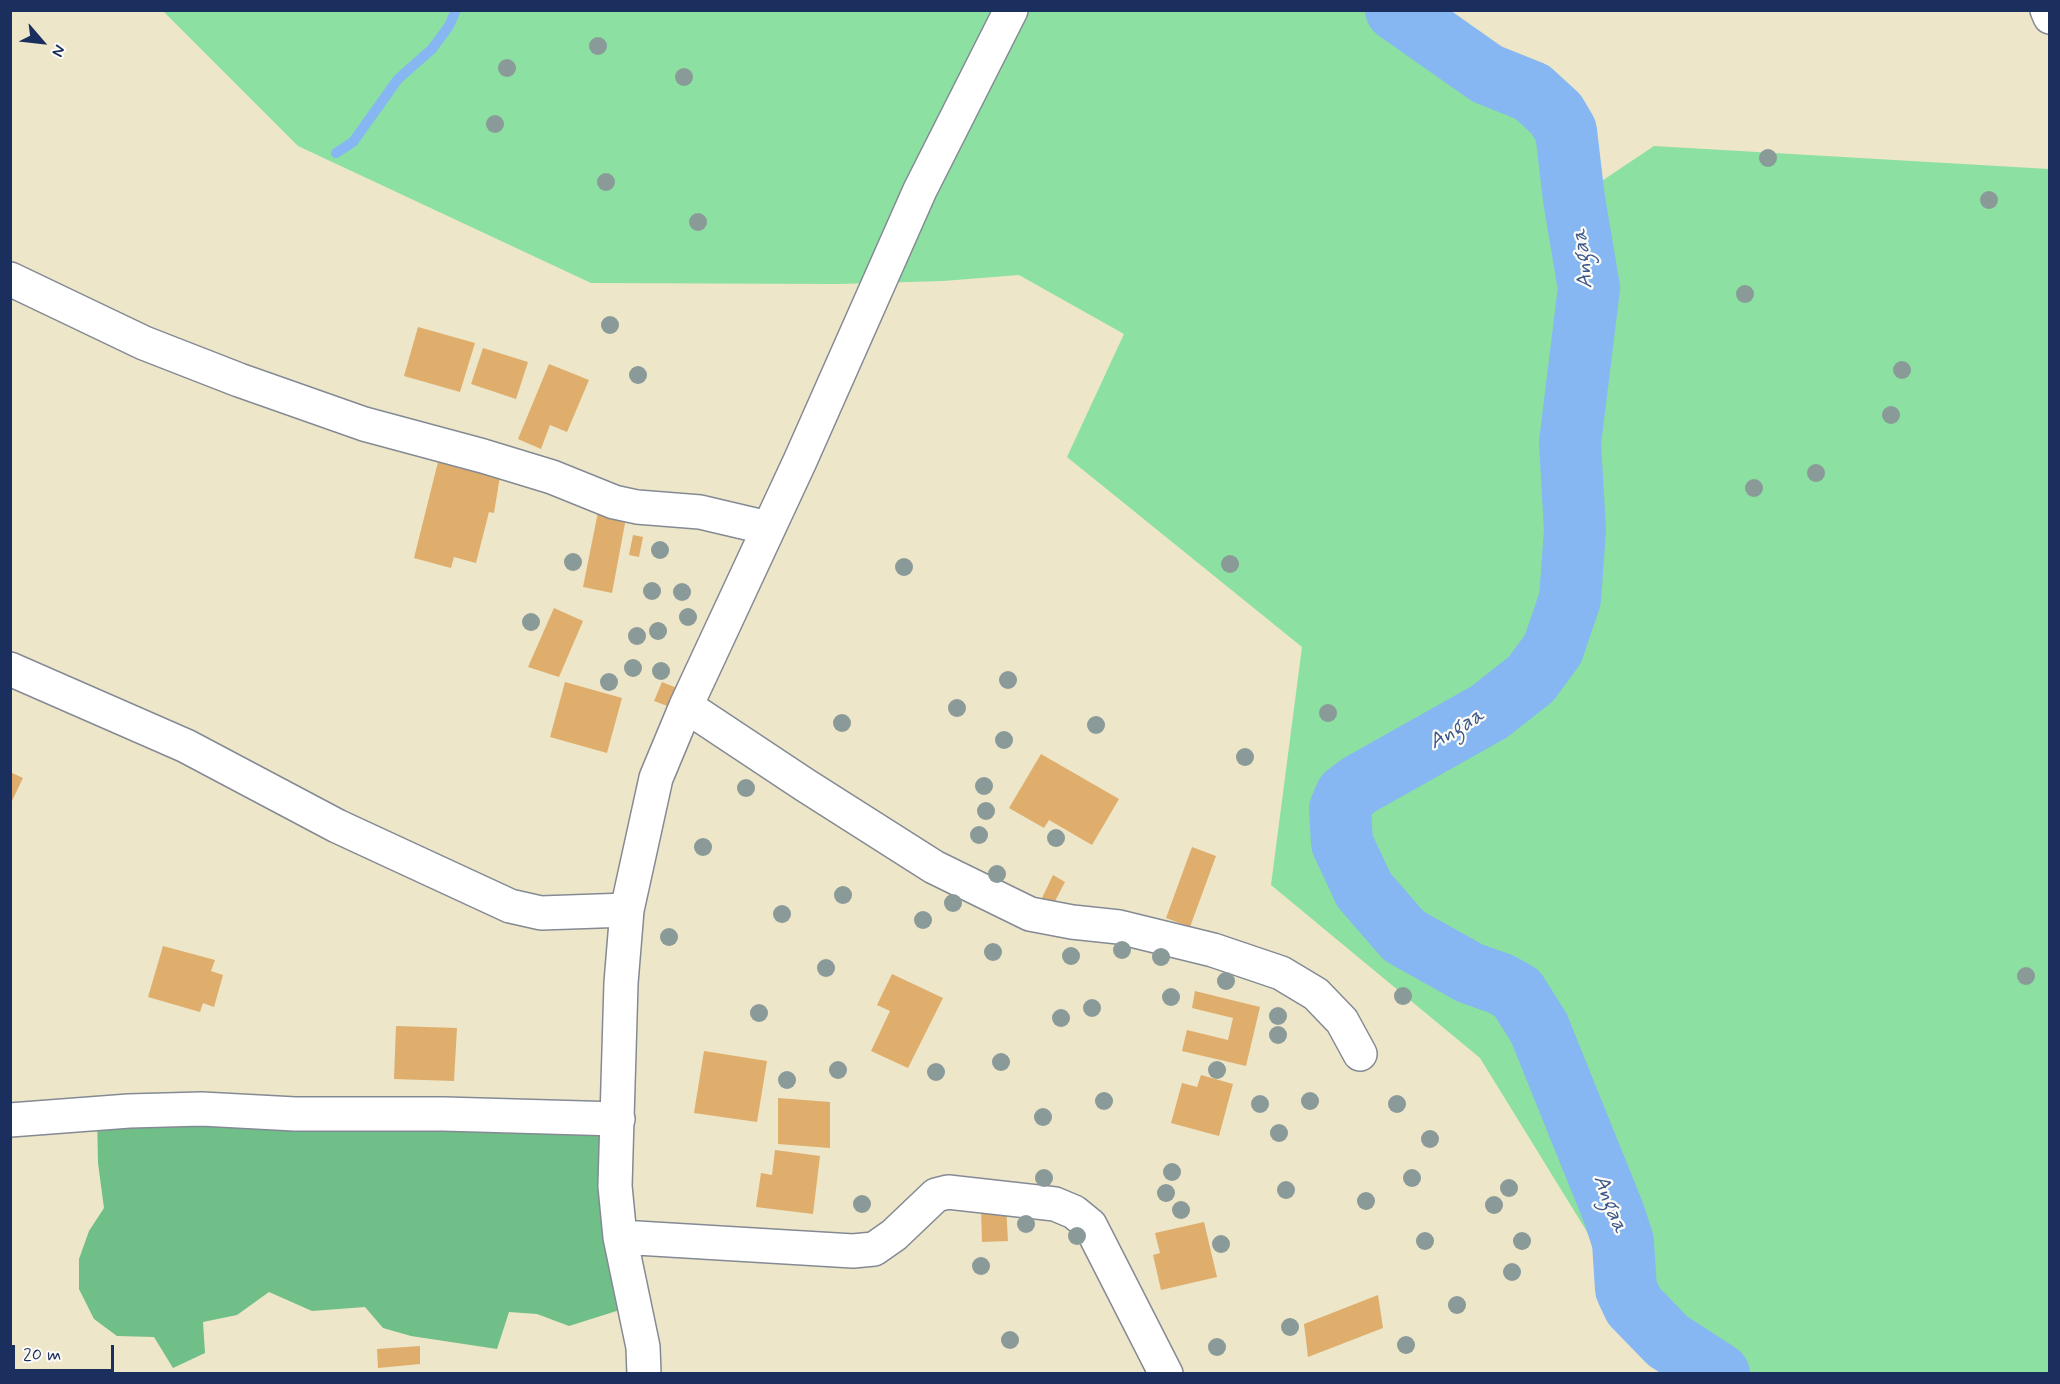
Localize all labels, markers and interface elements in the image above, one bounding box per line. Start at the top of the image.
north arrow [12,12,72,72]
text: N [47,41,70,60]
water label: Angaa [1568,228,1600,290]
water label: Angaa [1425,703,1489,757]
water label: Angaa [1586,1171,1632,1237]
scale bar [15,1333,117,1371]
text: 20 m [23,1343,61,1367]

